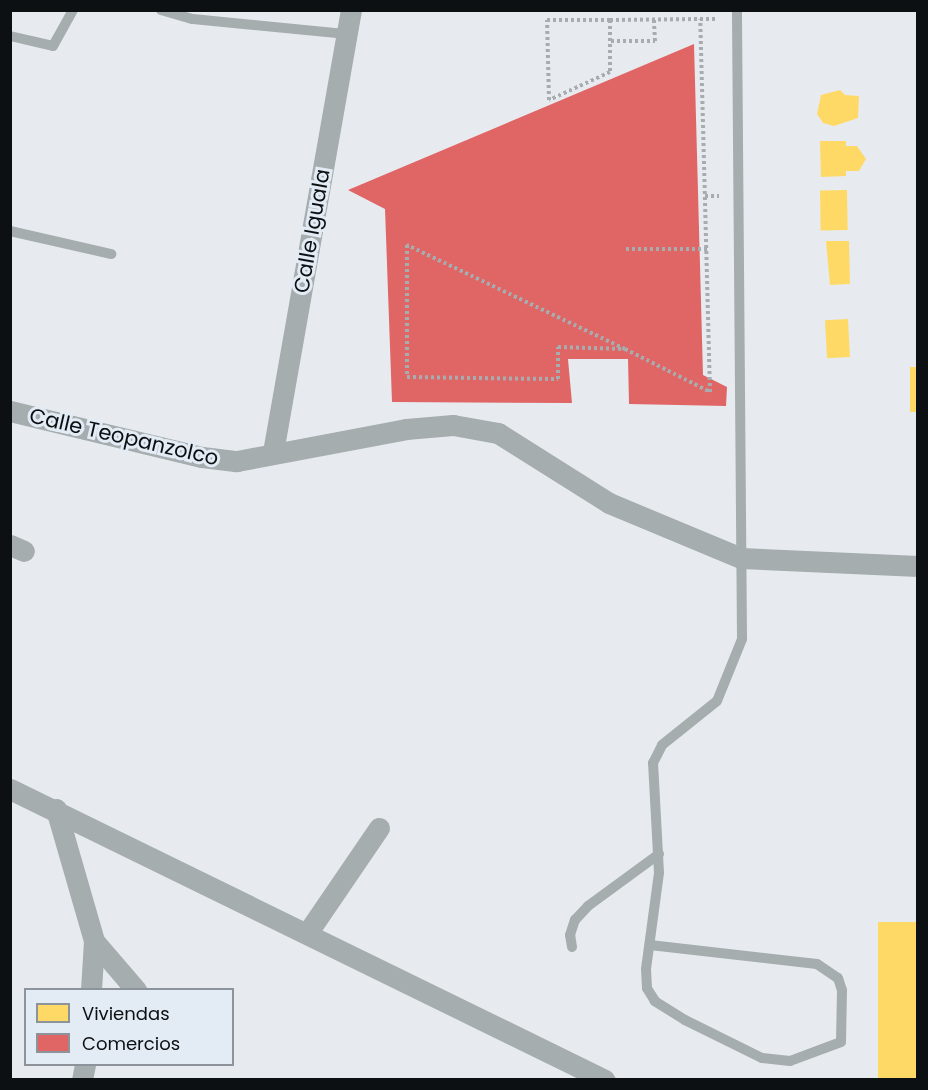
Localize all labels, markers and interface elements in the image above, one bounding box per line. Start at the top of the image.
street label: Calle Iguala [289,167,335,295]
street label: Calle Teopanzolco [27,403,221,471]
legend [24,988,234,1066]
text: Viviendas [82,1001,170,1026]
text: Comercios [82,1031,180,1056]

